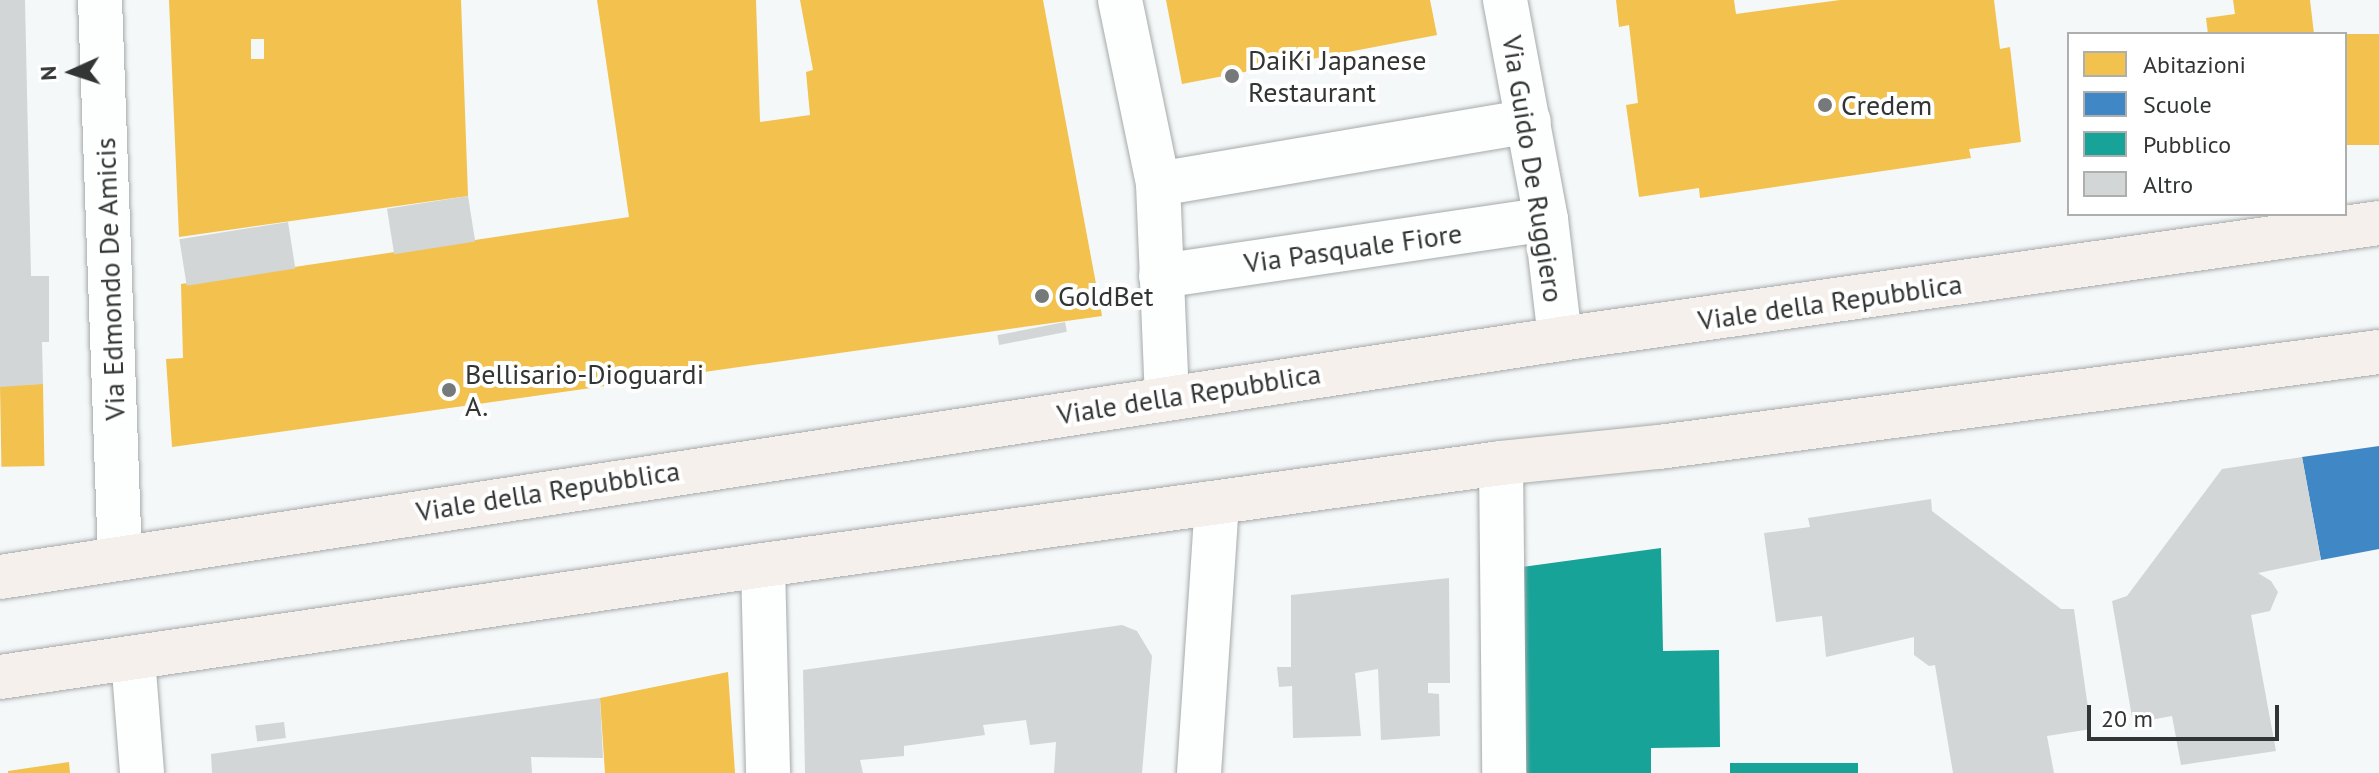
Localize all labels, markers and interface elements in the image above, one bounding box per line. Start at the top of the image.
north arrow [32,32,112,112]
legend [2067,32,2347,216]
street label: Via Guido De Ruggiero [1495,33,1571,305]
place label: DaiKi Japanese Restaurant [1248,43,1426,109]
text: Abitazioni [2143,49,2246,80]
text: N [34,65,62,81]
marker: DaiKi Japanese Restaurant [1223,67,1241,85]
place label: Credem [1841,88,1932,122]
text: Scuole [2143,89,2212,120]
marker: Credem [1816,96,1834,114]
text: Pubblico [2143,129,2231,160]
street label: Via Edmondo De Amicis [88,136,132,422]
text: Altro [2143,169,2193,200]
street label: Via Pasquale Fiore [1242,216,1464,280]
street label: Viale della Repubblica [1696,267,1964,337]
place label: GoldBet [1058,279,1153,313]
marker: GoldBet [1033,287,1051,305]
place label: Bellisario-Dioguardi A. [465,357,704,423]
street label: Viale della Repubblica [1055,357,1323,431]
marker: Bellisario-Dioguardi A. [440,381,458,399]
street label: Viale della Repubblica [414,454,682,528]
scale bar [2091,689,2283,739]
text: 20 m [2101,703,2153,734]

